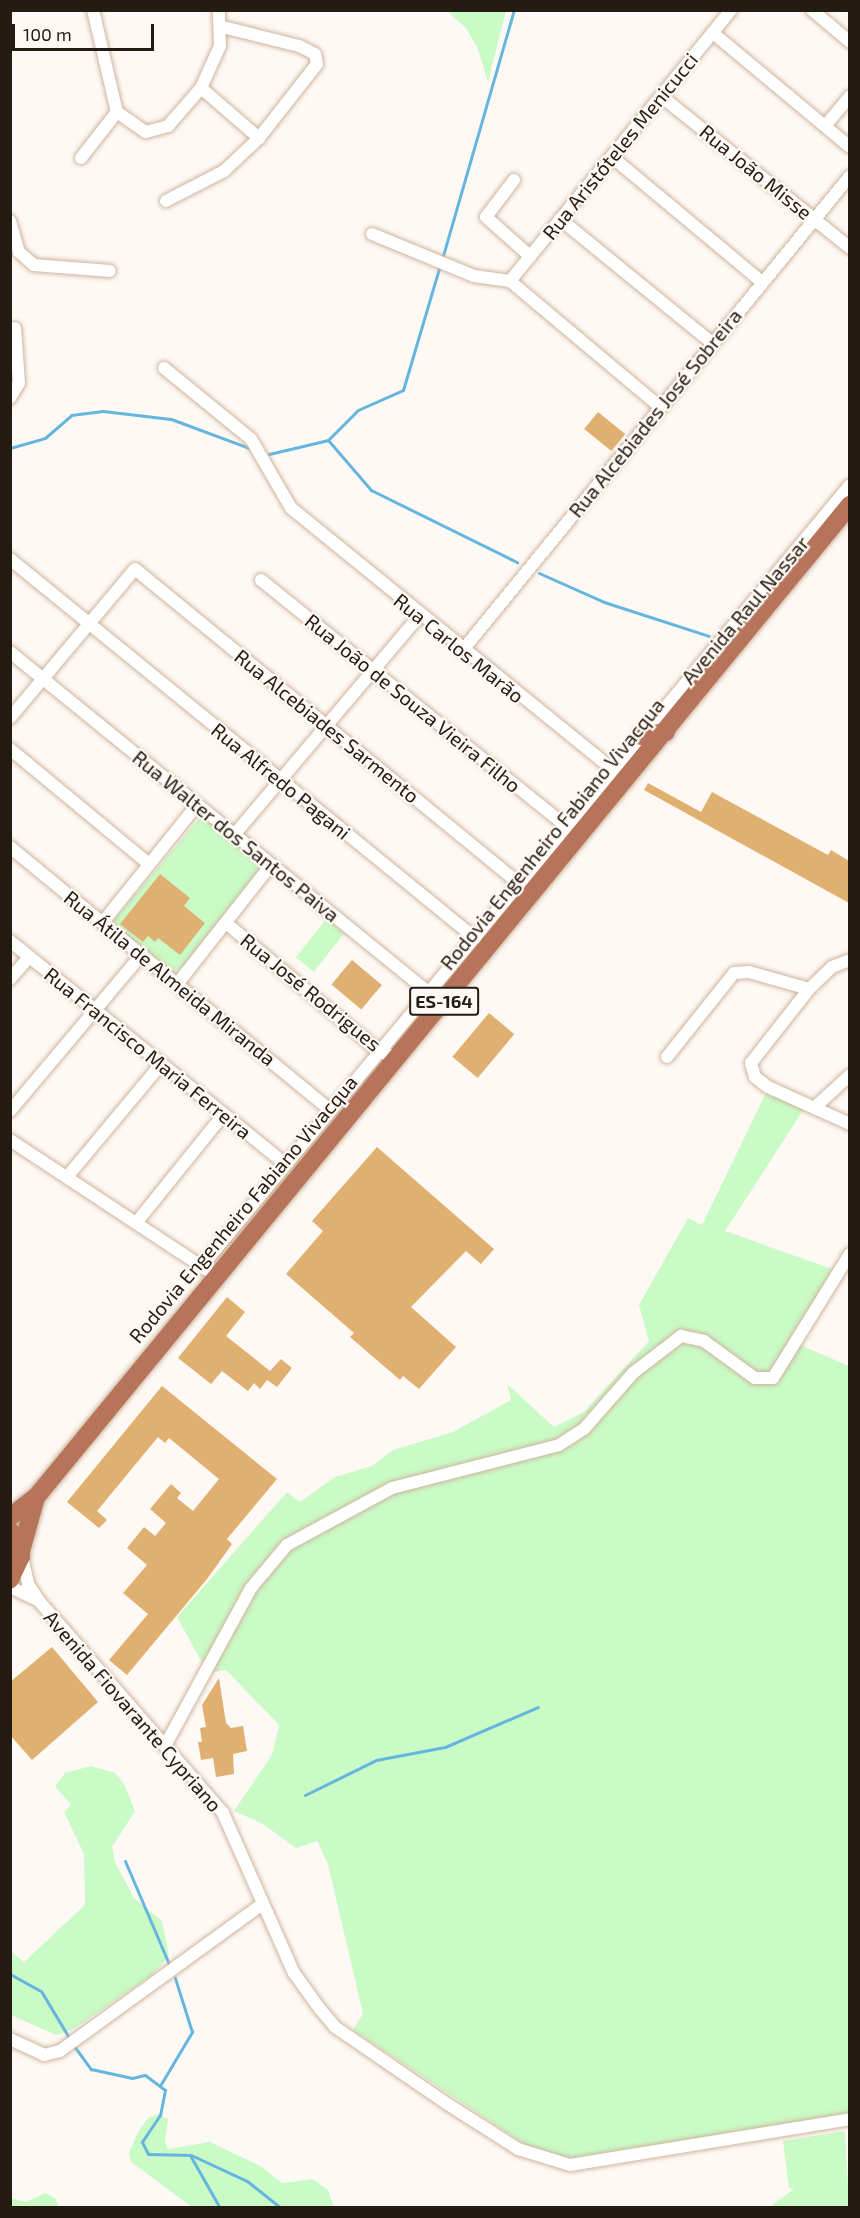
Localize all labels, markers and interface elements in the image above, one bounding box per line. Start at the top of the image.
scale bar [15,12,158,50]
text: 100 m [23,23,72,45]
street label: Rua Aristóteles Menicucci [537,48,703,244]
street label: Rua João Misse [695,119,817,225]
street label: Rua Alcebiades José Sobreira [563,304,747,522]
street label: Avenida Raul Nassar [676,531,814,689]
street label: Rua Carlos Marão [389,588,529,708]
street label: Rua João de Souza Vieira Filho [300,608,526,798]
street label: Rua Alcebiades Sarmento [230,644,424,808]
street label: Rodovia Engenheiro Fabiano Vivacqua [435,693,669,975]
street label: Rua Alfredo Pagani [207,717,355,845]
street label: Rua Walter dos Santos Paiva [128,745,344,927]
street label: Rua Átila de Almeida Miranda [59,885,281,1071]
street label: Rua José Rodrigues [236,928,386,1056]
street label: Rua Francisco Maria Ferreira [40,962,256,1144]
road number: ES-164 [408,986,480,1016]
street label: Rodovia Engenheiro Fabiano Vivacqua [124,1070,362,1348]
street label: Avenida Fiovarante Cypriano [39,1605,227,1817]

